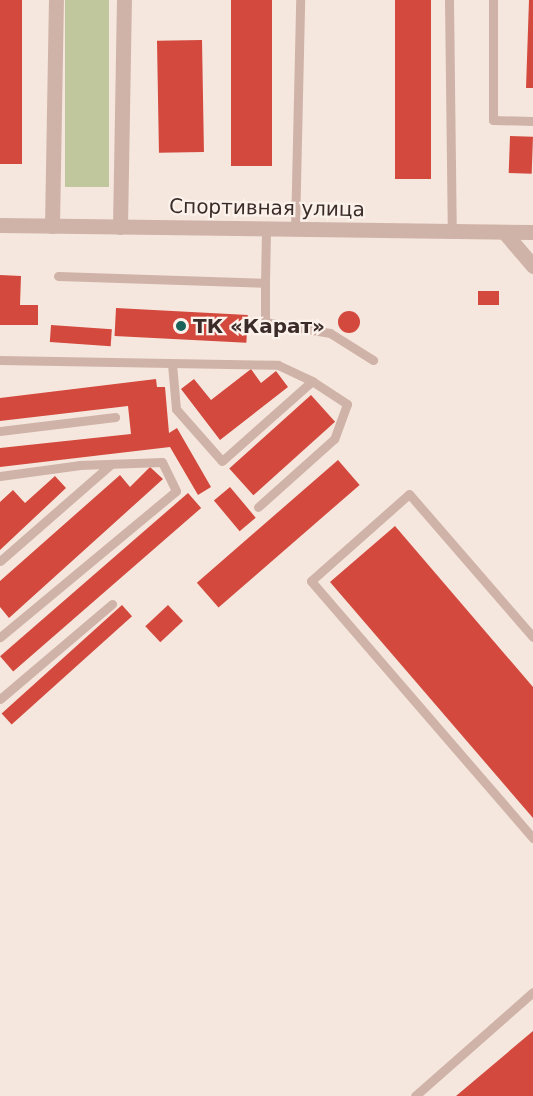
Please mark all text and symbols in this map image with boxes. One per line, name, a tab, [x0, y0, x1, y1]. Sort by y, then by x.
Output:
street label: Спортивная улица	[169, 194, 365, 222]
place label: ТК «Карат»	[193, 314, 325, 338]
marker: ТК «Карат»	[174, 319, 188, 333]

